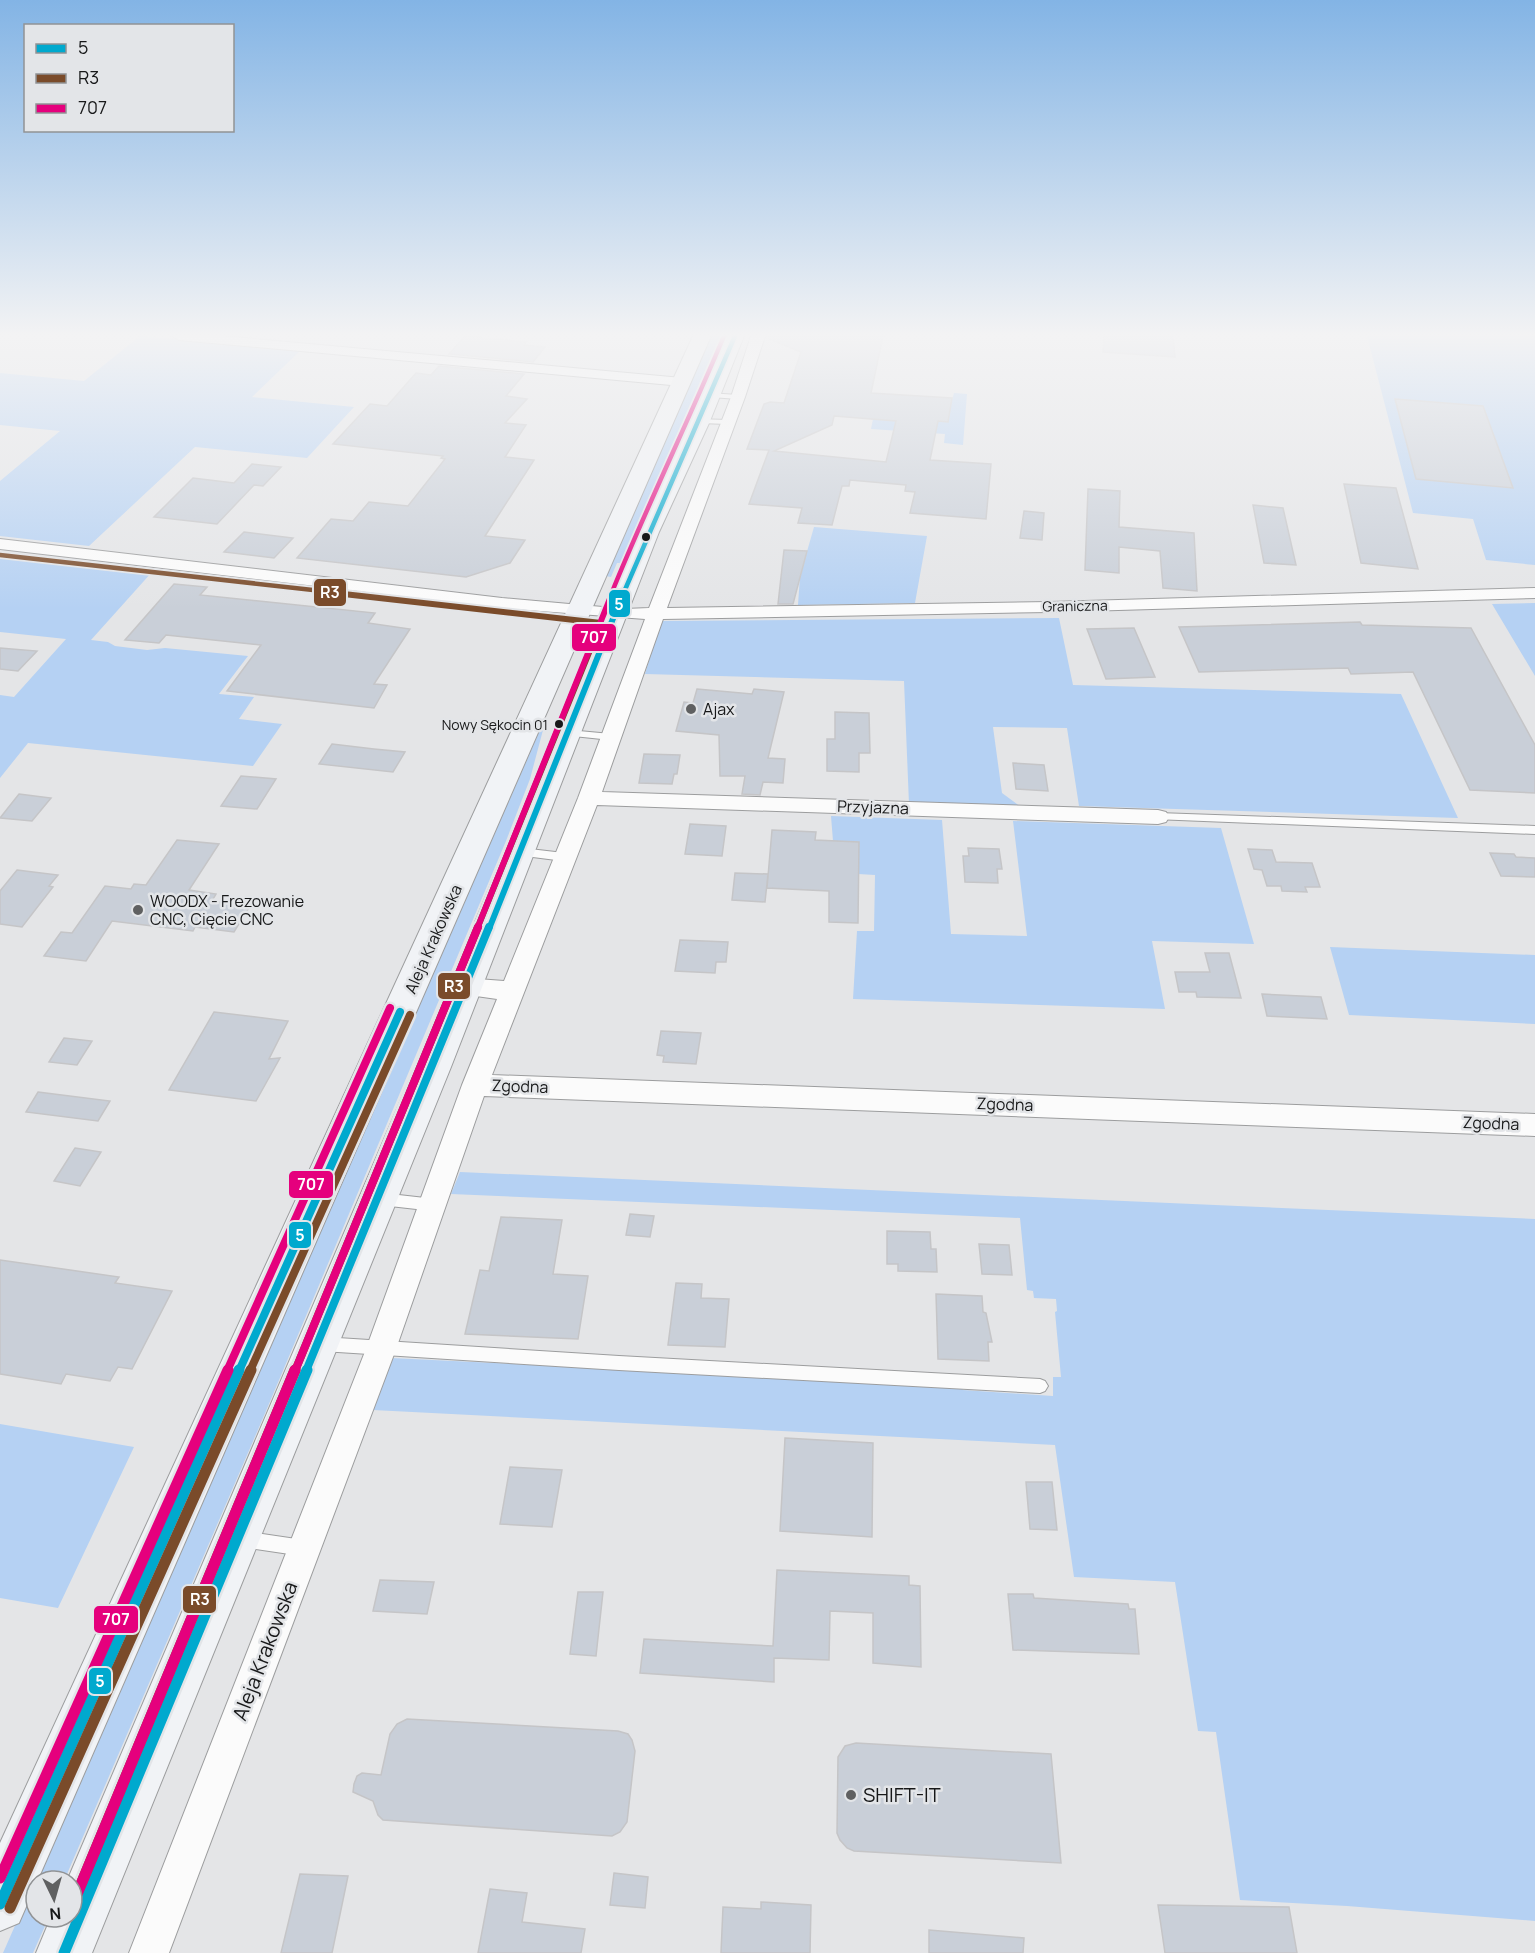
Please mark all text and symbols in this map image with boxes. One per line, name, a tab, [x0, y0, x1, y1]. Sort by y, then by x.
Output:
legend	[24, 24, 234, 132]
text: 5	[78, 35, 88, 59]
text: R3	[78, 65, 99, 89]
text: 707	[78, 95, 107, 119]
unlabelled marker	[640, 531, 652, 543]
line badge: R3	[313, 578, 347, 607]
text: R3	[320, 581, 340, 603]
line badge: 5	[608, 589, 631, 618]
text: 5	[614, 593, 624, 615]
street label: Graniczna	[1042, 595, 1108, 616]
line badge: 707	[571, 623, 617, 652]
text: 707	[580, 626, 608, 648]
place label: Ajax	[703, 698, 735, 720]
marker: Ajax	[684, 702, 698, 716]
place label: Nowy Sękocin 01	[442, 715, 548, 734]
marker: Nowy Sękocin 01	[553, 718, 565, 730]
street label: Przyjazna	[837, 795, 909, 819]
street label: Aleja Krakowska	[399, 881, 467, 997]
place label: WOODX - Frezowanie CNC, Cięcie CNC	[150, 890, 304, 930]
marker: WOODX - Frezowanie CNC, Cięcie CNC	[131, 903, 145, 917]
line badge: R3	[437, 972, 471, 1000]
text: R3	[444, 975, 464, 997]
street label: Zgodna	[491, 1074, 549, 1098]
street label: Zgodna	[976, 1092, 1034, 1116]
street label: Zgodna	[1462, 1111, 1520, 1135]
line badge: 707	[288, 1170, 334, 1199]
text: 707	[297, 1173, 325, 1195]
line badge: 5	[288, 1221, 312, 1249]
text: 5	[295, 1224, 305, 1246]
street label: Aleja Krakowska	[226, 1578, 303, 1724]
line badge: R3	[182, 1585, 217, 1614]
text: R3	[190, 1588, 210, 1610]
line badge: 707	[93, 1605, 139, 1634]
text: 707	[102, 1608, 130, 1630]
line badge: 5	[88, 1667, 112, 1695]
text: 5	[95, 1670, 105, 1692]
place label: SHIFT-IT	[863, 1781, 941, 1808]
marker: SHIFT-IT	[844, 1788, 858, 1802]
north arrow	[24, 1869, 84, 1929]
text: N	[49, 1902, 62, 1925]

